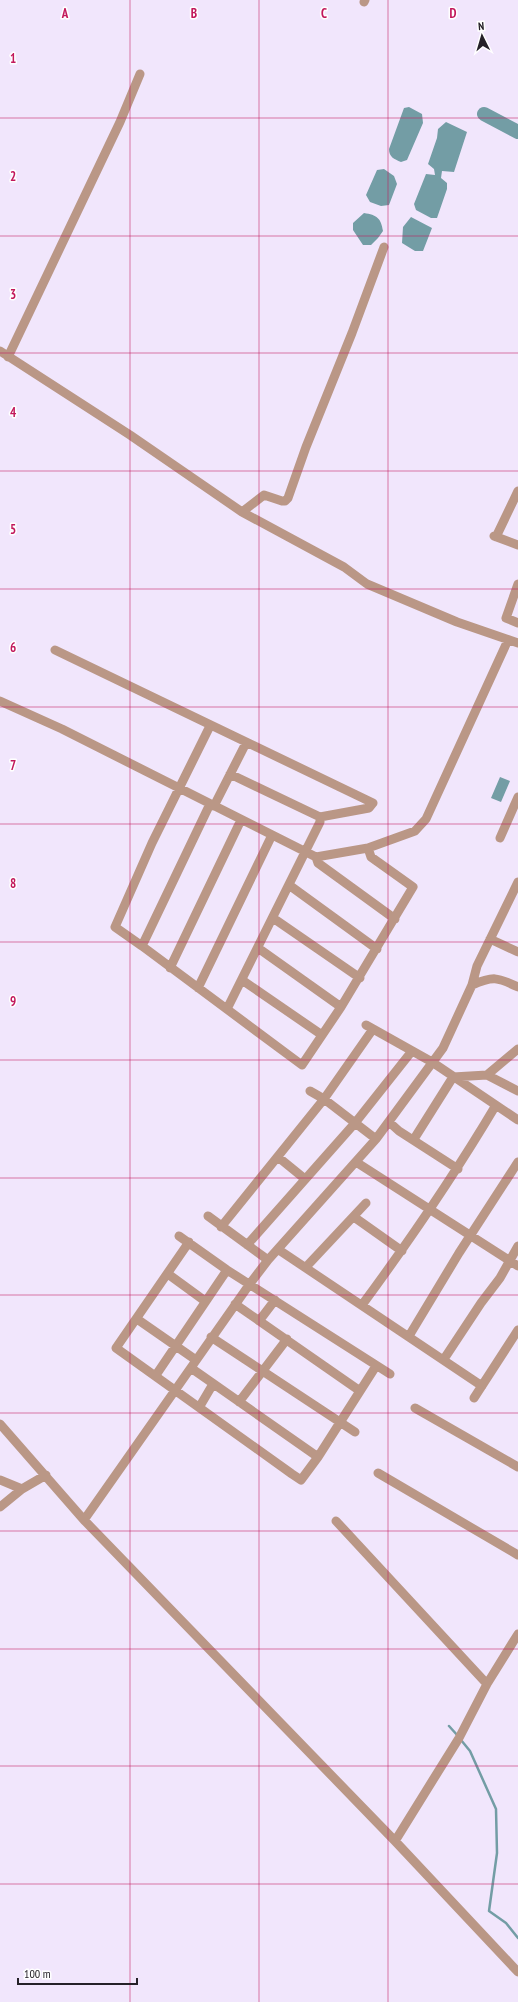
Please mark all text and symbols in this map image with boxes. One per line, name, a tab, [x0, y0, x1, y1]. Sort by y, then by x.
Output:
text: A	[61, 5, 69, 22]
text: B	[191, 5, 197, 22]
text: C	[321, 5, 327, 22]
text: D	[450, 5, 457, 22]
north arrow	[462, 16, 502, 56]
text: N	[478, 19, 485, 33]
text: 1	[10, 50, 16, 67]
text: 2	[10, 168, 16, 185]
text: 3	[10, 286, 16, 303]
text: 4	[10, 404, 17, 421]
text: 5	[10, 521, 16, 538]
text: 6	[10, 639, 16, 656]
text: 7	[10, 757, 16, 774]
text: 8	[10, 875, 16, 892]
text: 9	[10, 993, 16, 1010]
scale bar	[18, 1960, 137, 1986]
text: 100 m	[24, 1966, 51, 1981]

